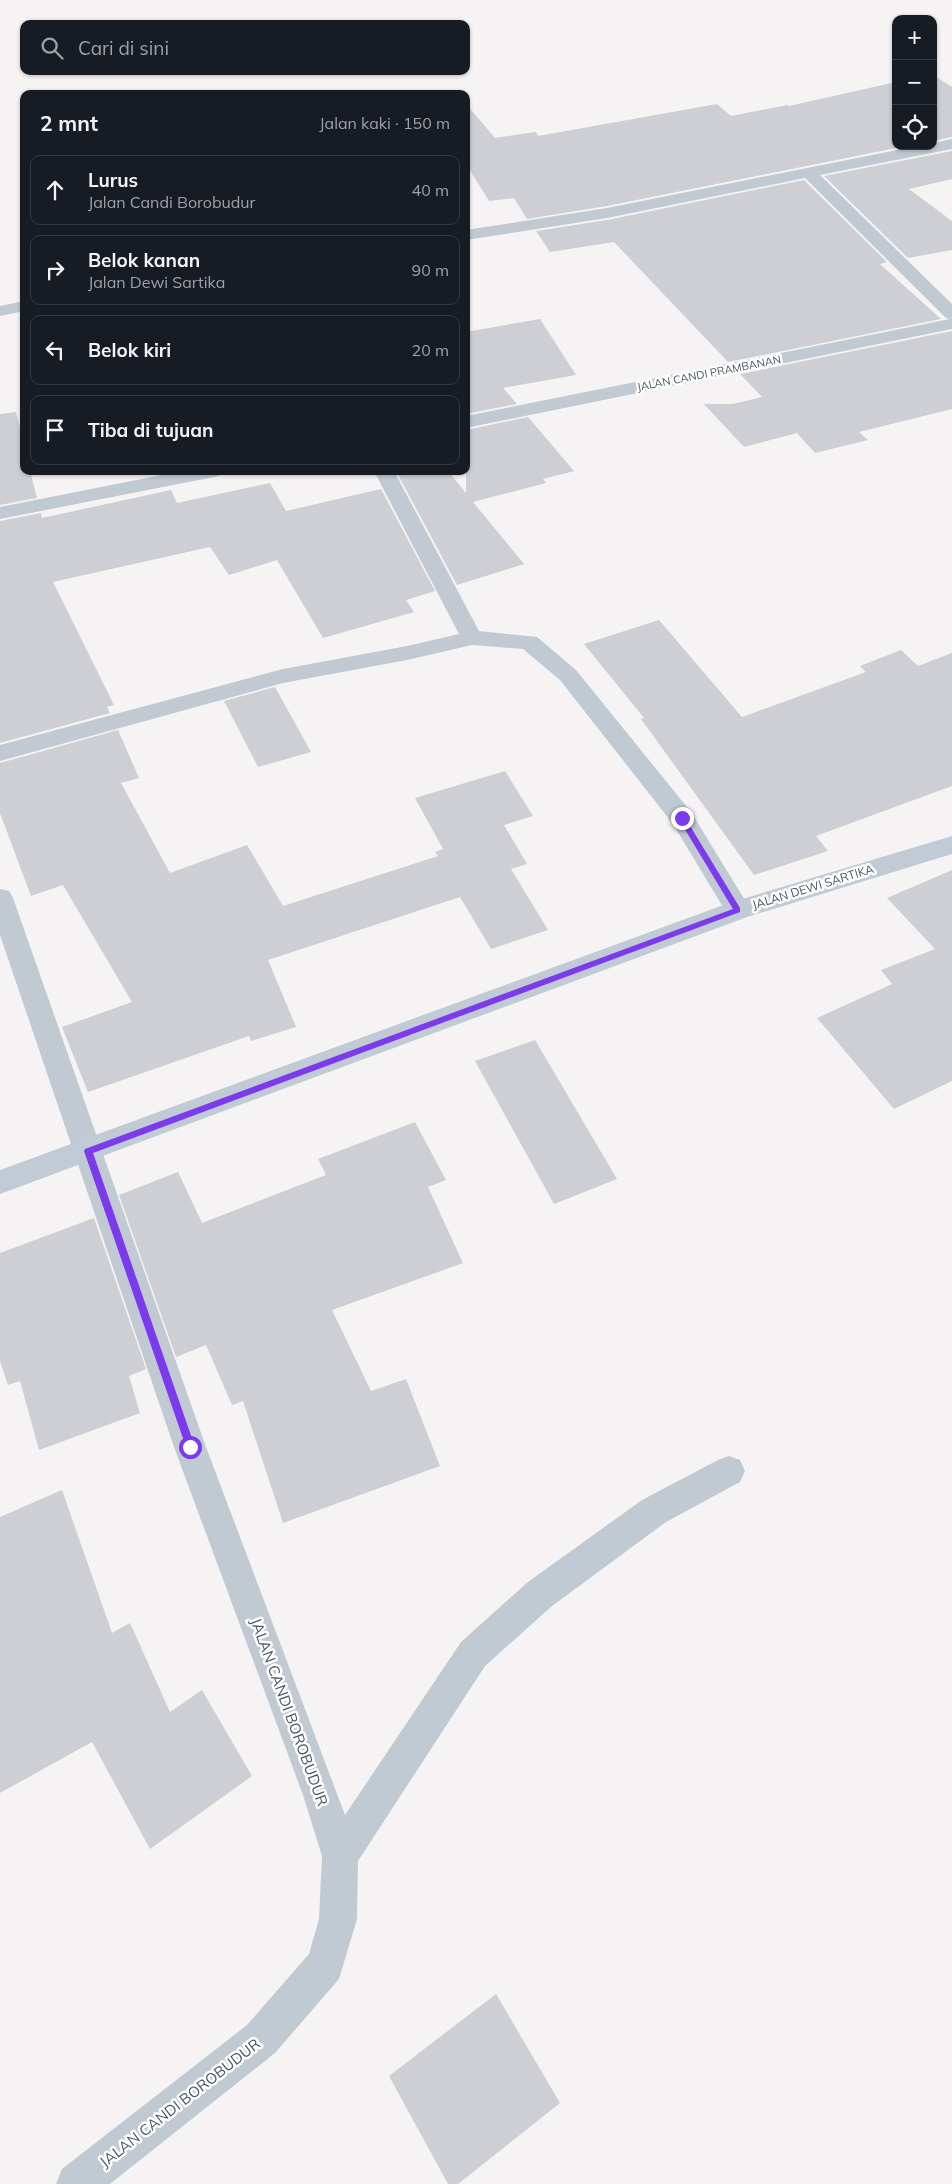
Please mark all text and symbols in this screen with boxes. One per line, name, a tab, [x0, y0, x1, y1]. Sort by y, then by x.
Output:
map controls	[892, 15, 937, 150]
button: +	[892, 15, 937, 60]
search box	[20, 20, 470, 75]
icon: search	[38, 34, 66, 62]
text: Cari di sini	[78, 36, 169, 60]
button: −	[892, 60, 937, 105]
button: locate	[892, 105, 937, 150]
text: 2 mnt	[40, 110, 98, 136]
text: Jalan kaki · 150 m	[319, 113, 450, 133]
text: Lurus	[88, 168, 138, 192]
icon: ahead	[41, 176, 69, 204]
text: 40 m	[412, 180, 449, 200]
text: Jalan Candi Borobudur	[88, 192, 255, 212]
text: Belok kanan	[88, 248, 200, 272]
icon: right	[41, 256, 69, 284]
text: 90 m	[412, 260, 449, 280]
text: Jalan Dewi Sartika	[88, 272, 225, 292]
icon: left	[41, 336, 69, 364]
text: Belok kiri	[88, 338, 171, 362]
text: 20 m	[412, 340, 449, 360]
street label: JALAN CANDI PRAMBANAN	[636, 352, 782, 394]
icon: arrive	[41, 416, 69, 444]
text: Tiba di tujuan	[88, 418, 213, 442]
route end	[671, 807, 694, 830]
street label: JALAN DEWI SARTIKA	[750, 861, 876, 912]
route start	[179, 1436, 202, 1459]
street label: JALAN CANDI BOROBUDUR	[247, 1615, 332, 1808]
street label: JALAN CANDI BOROBUDUR	[96, 2034, 264, 2171]

